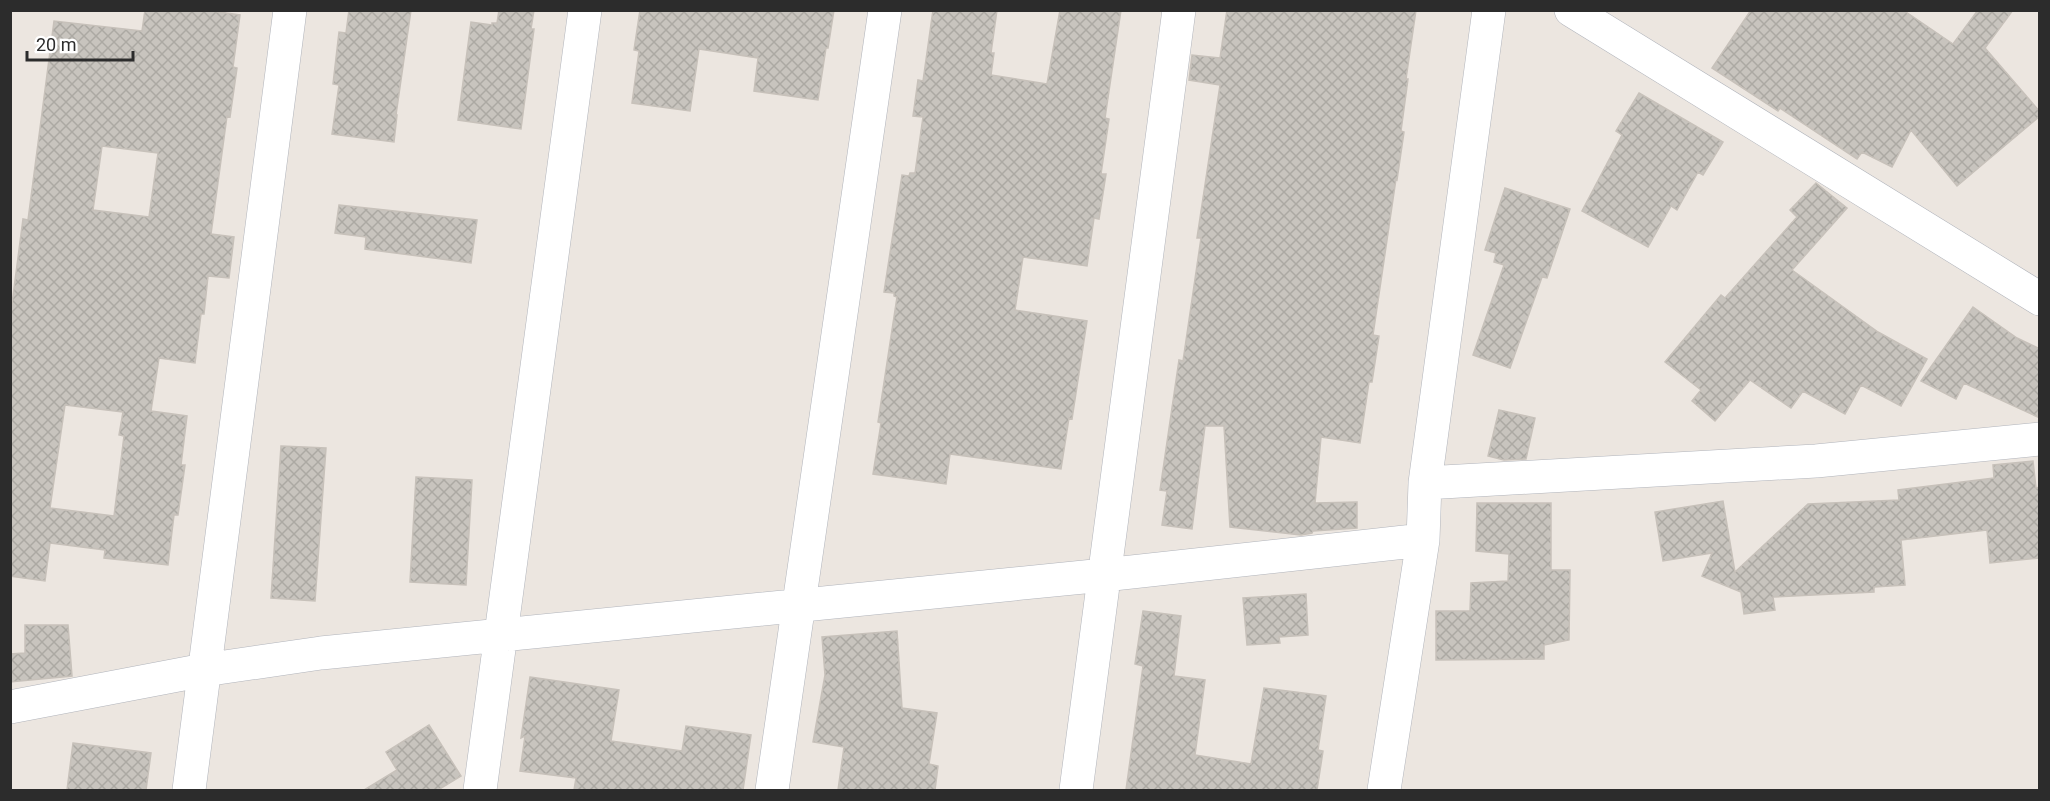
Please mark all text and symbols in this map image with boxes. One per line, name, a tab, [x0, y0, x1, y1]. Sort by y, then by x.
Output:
scale bar	[27, 24, 134, 62]
text: 20 m	[36, 34, 76, 55]

